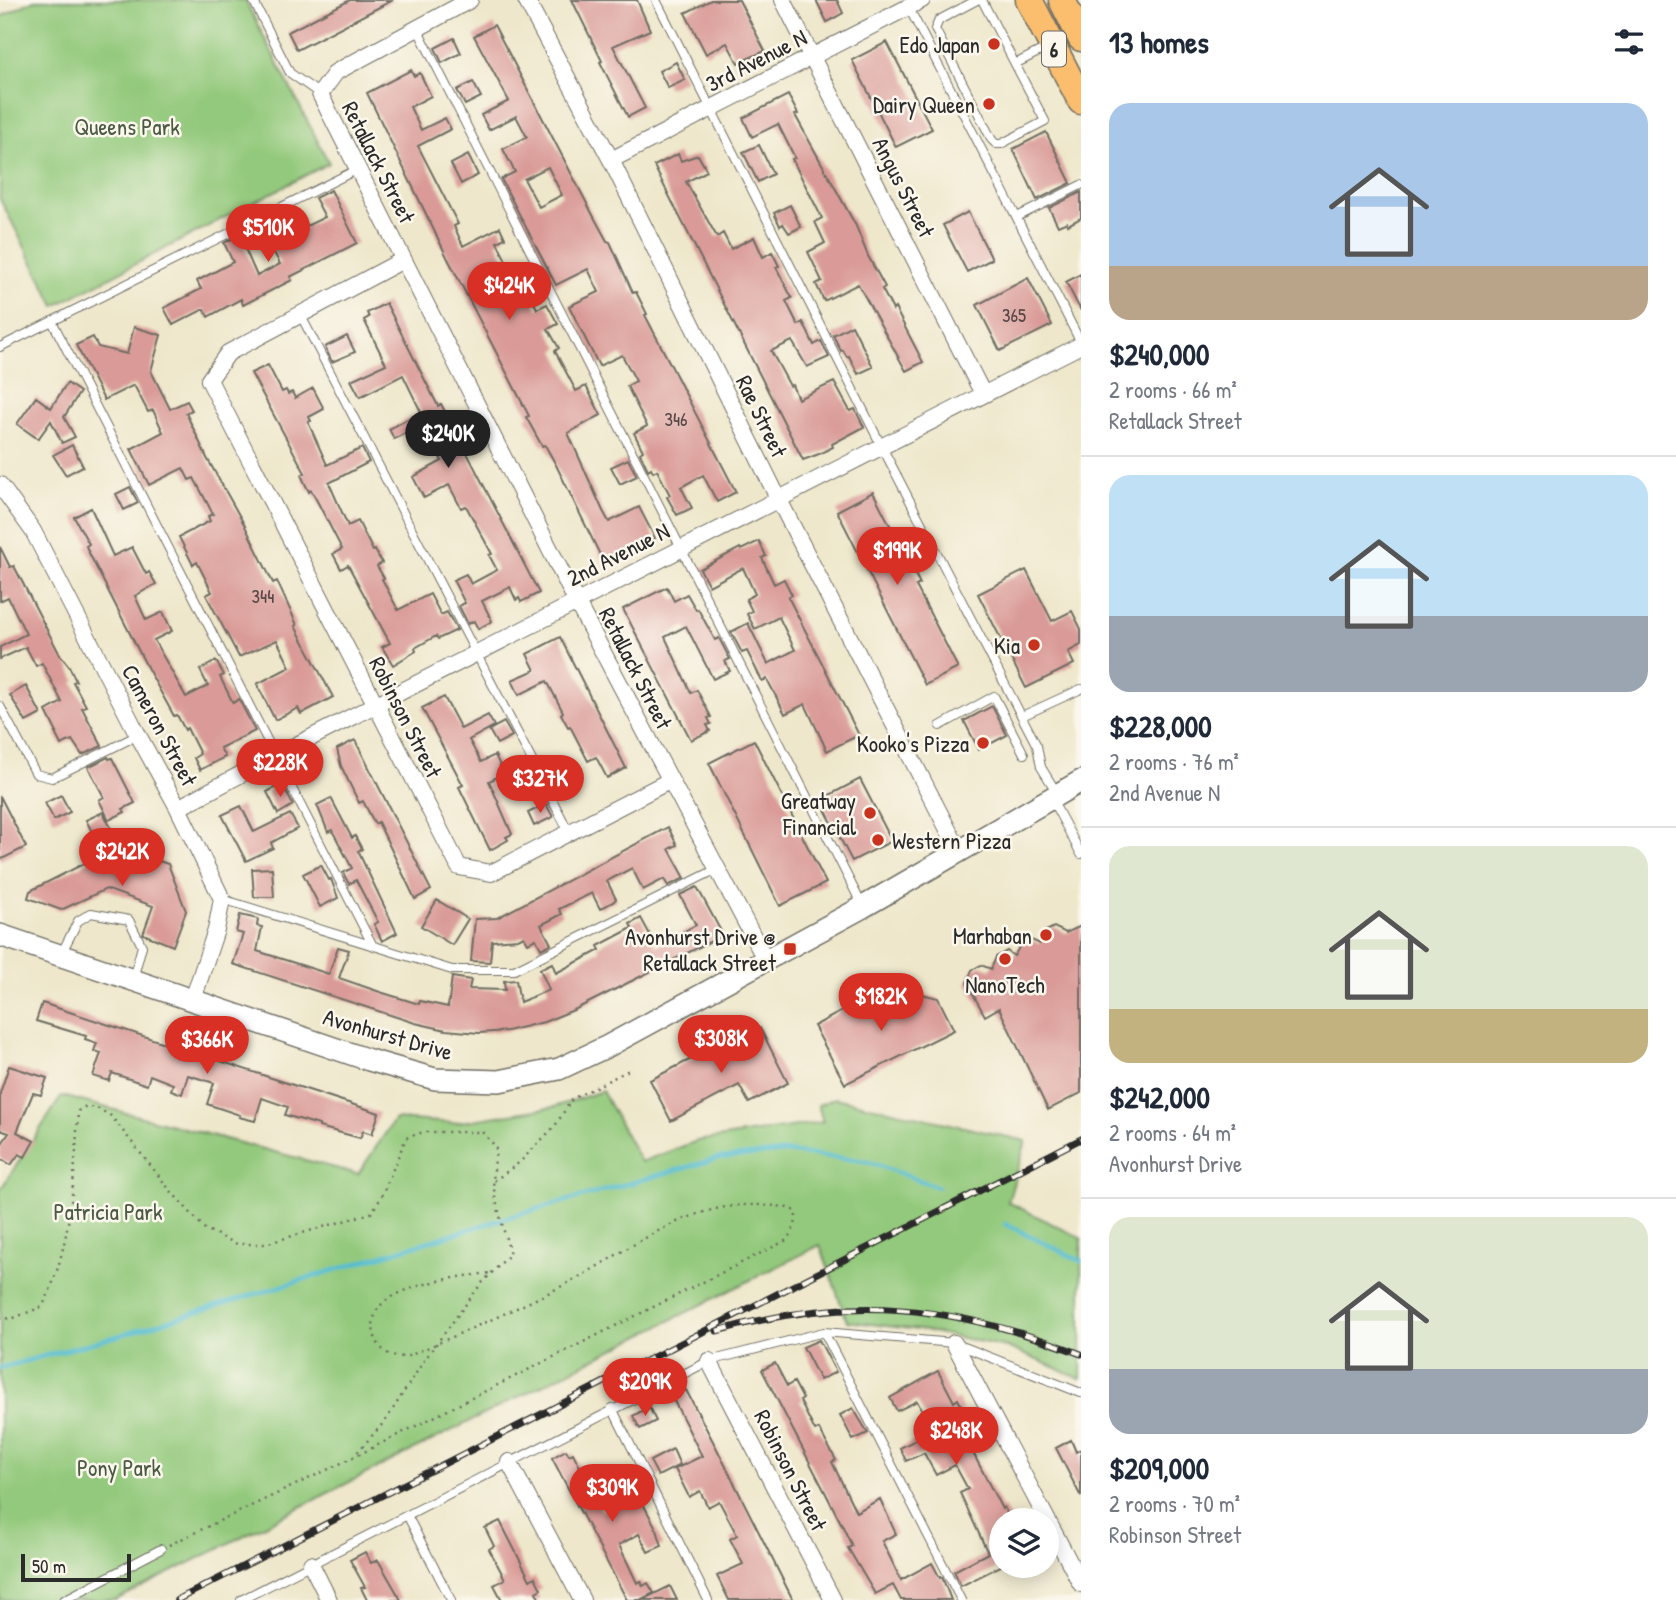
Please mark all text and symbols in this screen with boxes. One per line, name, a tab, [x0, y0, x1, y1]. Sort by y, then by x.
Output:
street label: 3rd Avenue N	[700, 21, 812, 99]
text: 13 homes	[1109, 22, 1209, 62]
icon: filters	[1610, 23, 1648, 61]
place label: Edo Japan	[900, 29, 980, 60]
road number: 6	[1042, 32, 1066, 66]
marker: Edo Japan	[986, 36, 1002, 52]
place label: Dairy Queen	[873, 89, 975, 120]
street label: Retallack Street	[335, 96, 423, 229]
marker: Dairy Queen	[981, 96, 997, 112]
park label: Queens Park	[74, 111, 180, 142]
street label: Angus Street	[866, 132, 943, 243]
icon: home	[1316, 149, 1442, 275]
pin: $510K	[219, 204, 317, 264]
text: $510K	[242, 211, 294, 242]
pin: $424K	[460, 262, 558, 322]
text: $424K	[483, 269, 535, 300]
house number: 365	[1002, 302, 1026, 328]
text: $240,000	[1109, 334, 1209, 374]
street label: Rae Street	[729, 370, 796, 463]
text: 2 rooms · 66 m²	[1109, 374, 1237, 405]
text: Retallack Street	[1109, 405, 1242, 436]
house number: 346	[664, 406, 688, 432]
pin: $240K	[399, 410, 497, 470]
text: $240K	[421, 417, 475, 448]
street label: 2nd Avenue N	[561, 515, 675, 593]
icon: home	[1316, 521, 1442, 647]
pin: $199K	[848, 528, 946, 587]
text: $199K	[873, 534, 921, 565]
house number: 344	[252, 583, 274, 609]
street label: Retallack Street	[592, 602, 680, 735]
place label: Kia	[994, 630, 1020, 661]
marker: Kia	[1026, 637, 1042, 653]
street label: Robinson Street	[362, 651, 450, 784]
street label: Cameron Street	[115, 659, 206, 792]
text: $228,000	[1109, 706, 1212, 746]
place label: Kooko's Pizza	[857, 728, 969, 759]
marker: Kooko's Pizza	[975, 735, 991, 751]
pin: $228K	[231, 740, 329, 799]
text: $228K	[252, 746, 308, 777]
text: 2 rooms · 76 m²	[1109, 746, 1239, 777]
pin: $327K	[491, 756, 589, 815]
text: $327K	[512, 762, 568, 793]
text: 2nd Avenue N	[1109, 777, 1220, 808]
place label: Greatway Financial	[781, 785, 857, 842]
marker: Greatway Financial	[862, 805, 878, 821]
place label: Western Pizza	[892, 825, 1011, 856]
pin: $242K	[73, 828, 171, 888]
marker: Western Pizza	[870, 832, 886, 848]
text: $242K	[95, 835, 149, 866]
icon: home	[1316, 892, 1442, 1018]
place label: Marhaban	[953, 920, 1032, 951]
place label: Avonhurst Drive @ Retallack Street	[625, 921, 777, 978]
marker: Marhaban	[1038, 927, 1054, 943]
marker: Avonhurst Drive @ Retallack Street	[782, 941, 798, 957]
marker: NanoTech	[997, 951, 1013, 967]
place label: NanoTech	[965, 969, 1045, 1000]
pin: $182K	[832, 974, 930, 1033]
text: $182K	[855, 980, 907, 1011]
street label: Avonhurst Drive	[320, 1001, 456, 1067]
pin: $366K	[158, 1016, 256, 1076]
pin: $308K	[672, 1016, 770, 1075]
text: $308K	[694, 1022, 748, 1053]
text: $366K	[181, 1023, 233, 1054]
text: $242,000	[1109, 1077, 1210, 1117]
text: 2 rooms · 64 m²	[1109, 1117, 1236, 1148]
text: Avonhurst Drive	[1109, 1148, 1242, 1179]
park label: Patricia Park	[54, 1196, 163, 1227]
icon: home	[1316, 1263, 1442, 1389]
pin: $209K	[596, 1358, 694, 1418]
text: $209K	[618, 1365, 672, 1396]
street label: Robinson Street	[747, 1404, 835, 1537]
pin: $248K	[907, 1408, 1005, 1467]
text: $248K	[929, 1414, 983, 1445]
text: $209,000	[1109, 1448, 1209, 1488]
park label: Pony Park	[77, 1452, 162, 1483]
pin: $309K	[563, 1464, 661, 1524]
text: $309K	[586, 1471, 638, 1502]
text: 2 rooms · 70 m²	[1109, 1488, 1240, 1519]
map controls	[989, 1508, 1059, 1578]
button: layers	[989, 1508, 1059, 1578]
text: Robinson Street	[1109, 1519, 1241, 1550]
scale bar	[21, 1551, 131, 1583]
text: 50 m	[32, 1553, 66, 1579]

